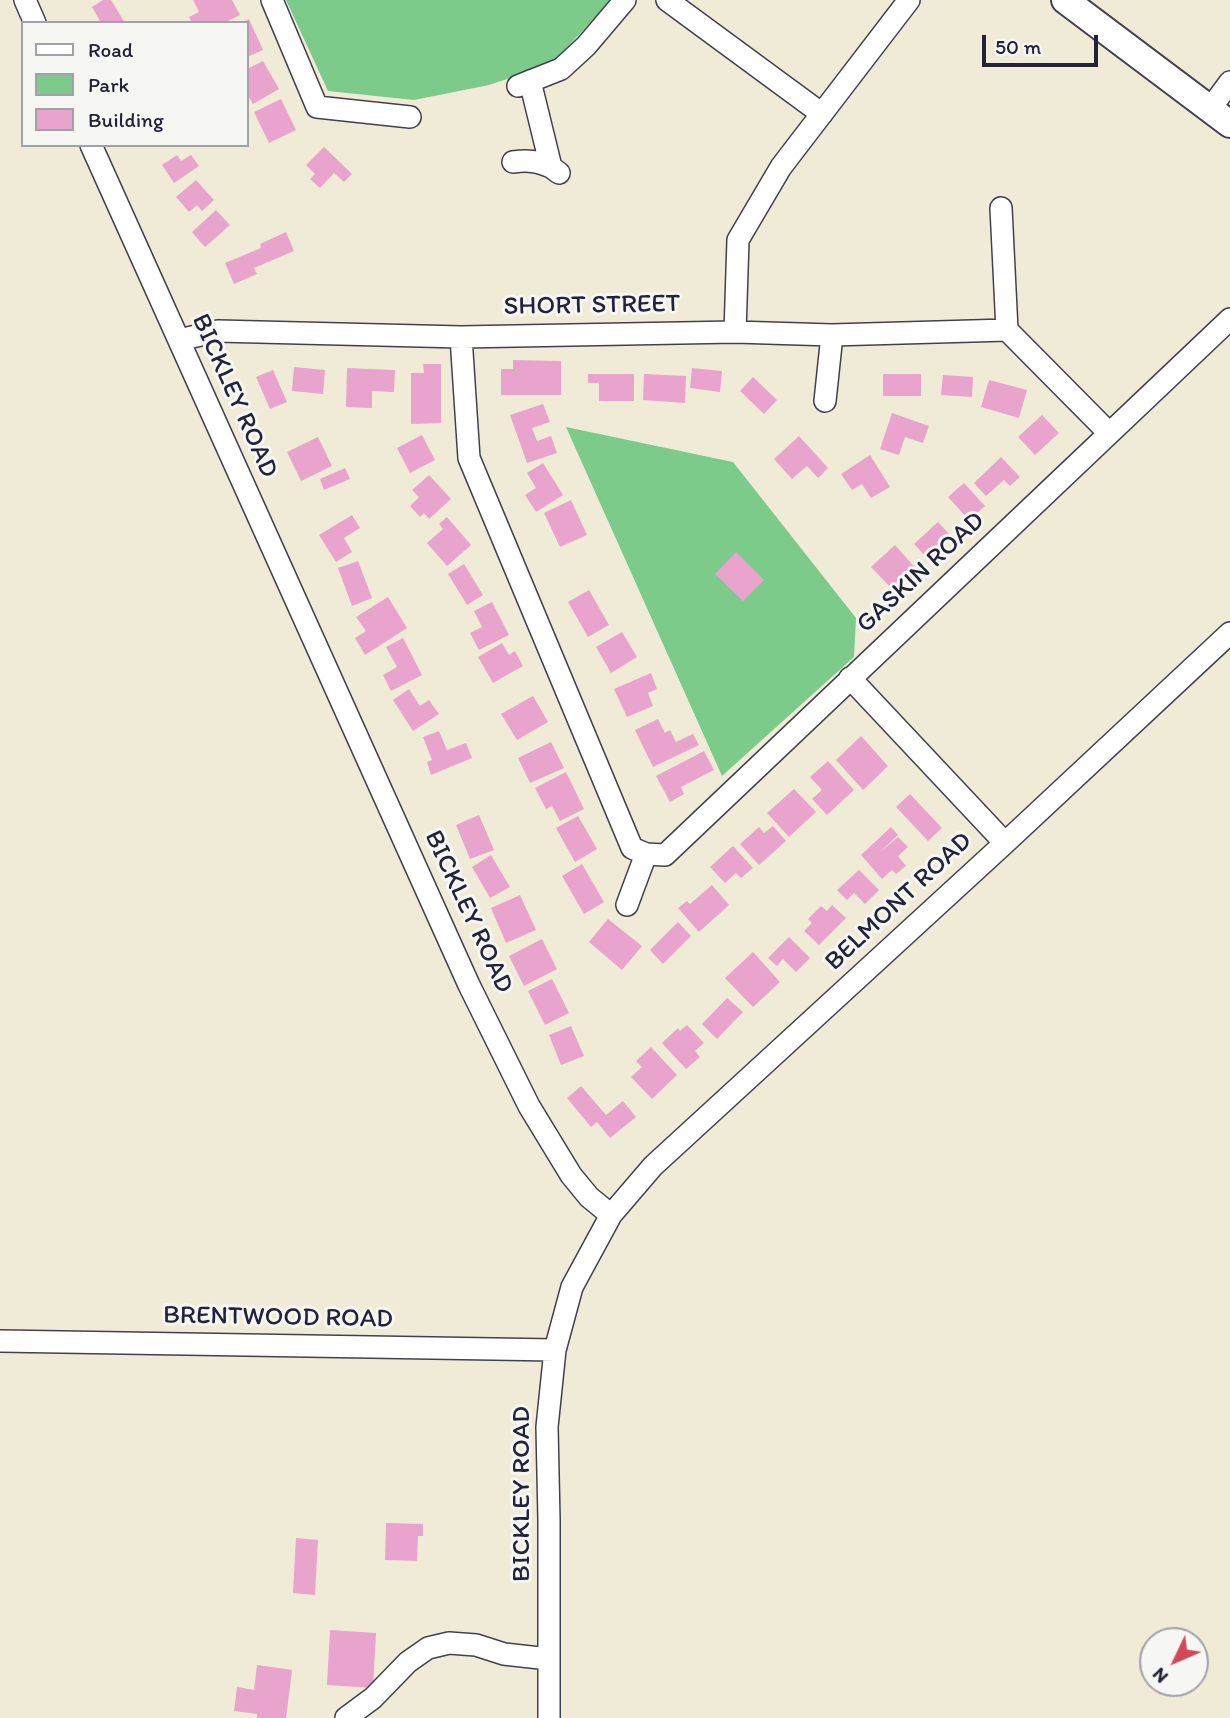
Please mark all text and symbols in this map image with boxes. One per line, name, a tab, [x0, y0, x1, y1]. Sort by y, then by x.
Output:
legend	[21, 21, 248, 147]
scale bar	[985, 21, 1100, 65]
text: 50 m	[995, 34, 1041, 59]
text: Road	[88, 37, 133, 62]
text: Park	[88, 72, 129, 97]
text: Building	[88, 107, 164, 132]
street label: SHORT STREET	[503, 289, 681, 323]
street label: BICKLEY ROAD	[184, 309, 284, 483]
street label: GASKIN ROAD	[851, 506, 991, 640]
street label: BICKLEY ROAD	[417, 826, 519, 998]
street label: BELMONT ROAD	[819, 826, 979, 978]
street label: BRENTWOOD ROAD	[163, 1300, 393, 1336]
street label: BICKLEY ROAD	[506, 1406, 538, 1582]
north arrow	[1139, 1627, 1209, 1697]
text: N	[1147, 1663, 1173, 1688]

